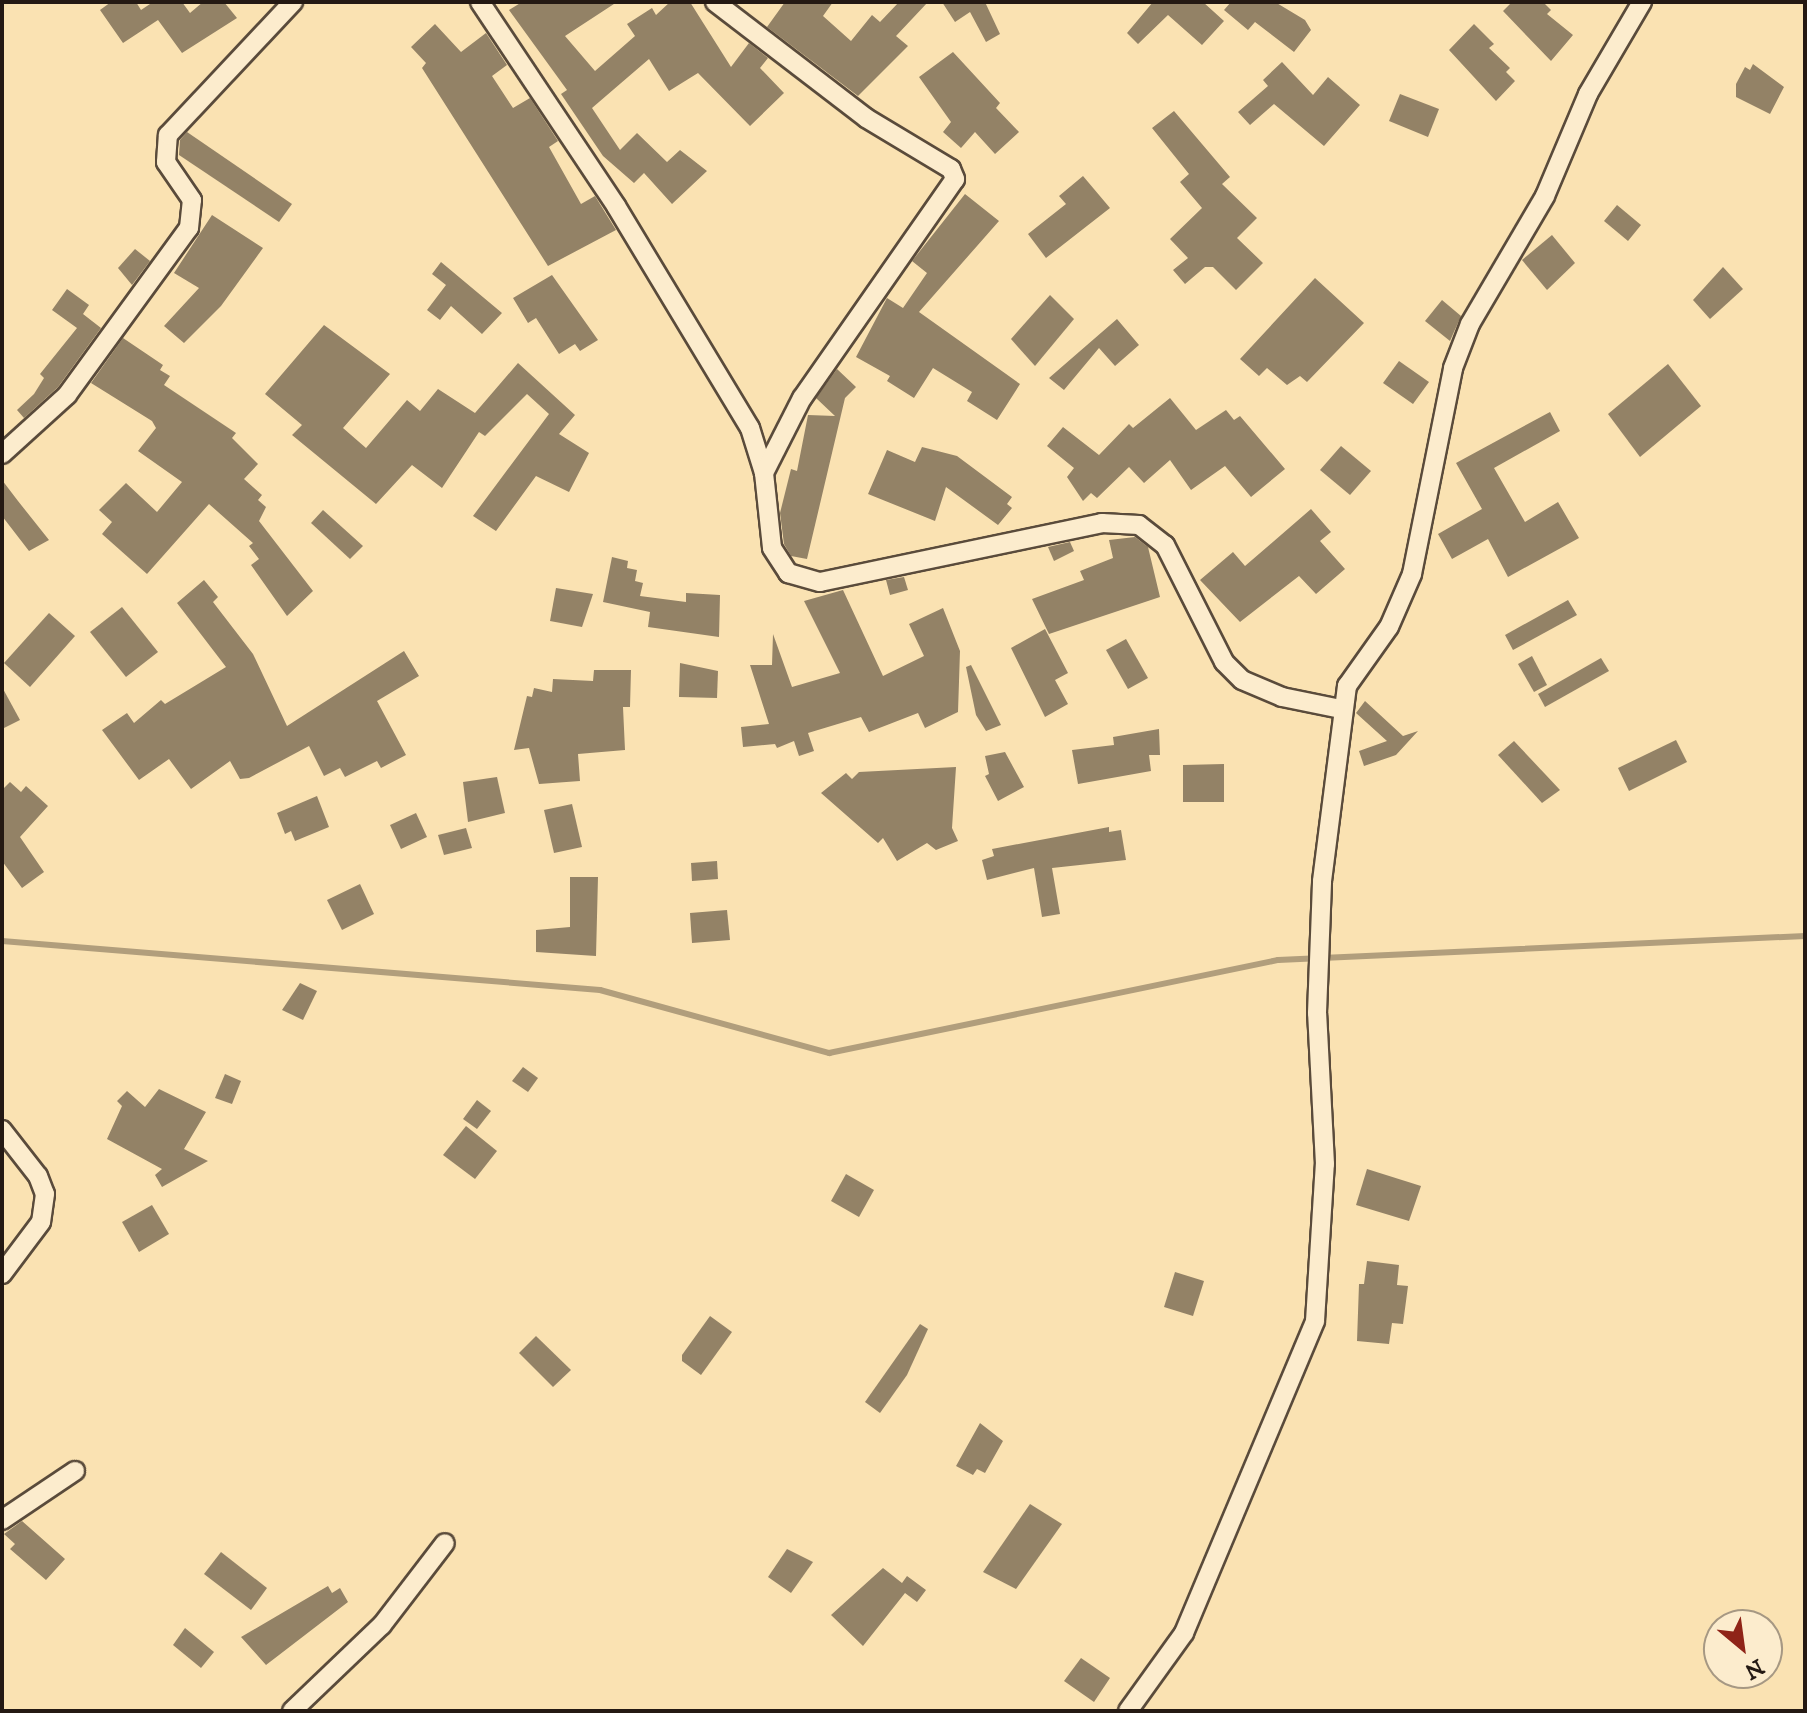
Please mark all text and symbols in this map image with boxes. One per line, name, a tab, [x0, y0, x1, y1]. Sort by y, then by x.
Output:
north arrow	[1703, 1609, 1783, 1689]
text: N	[1739, 1652, 1768, 1685]

